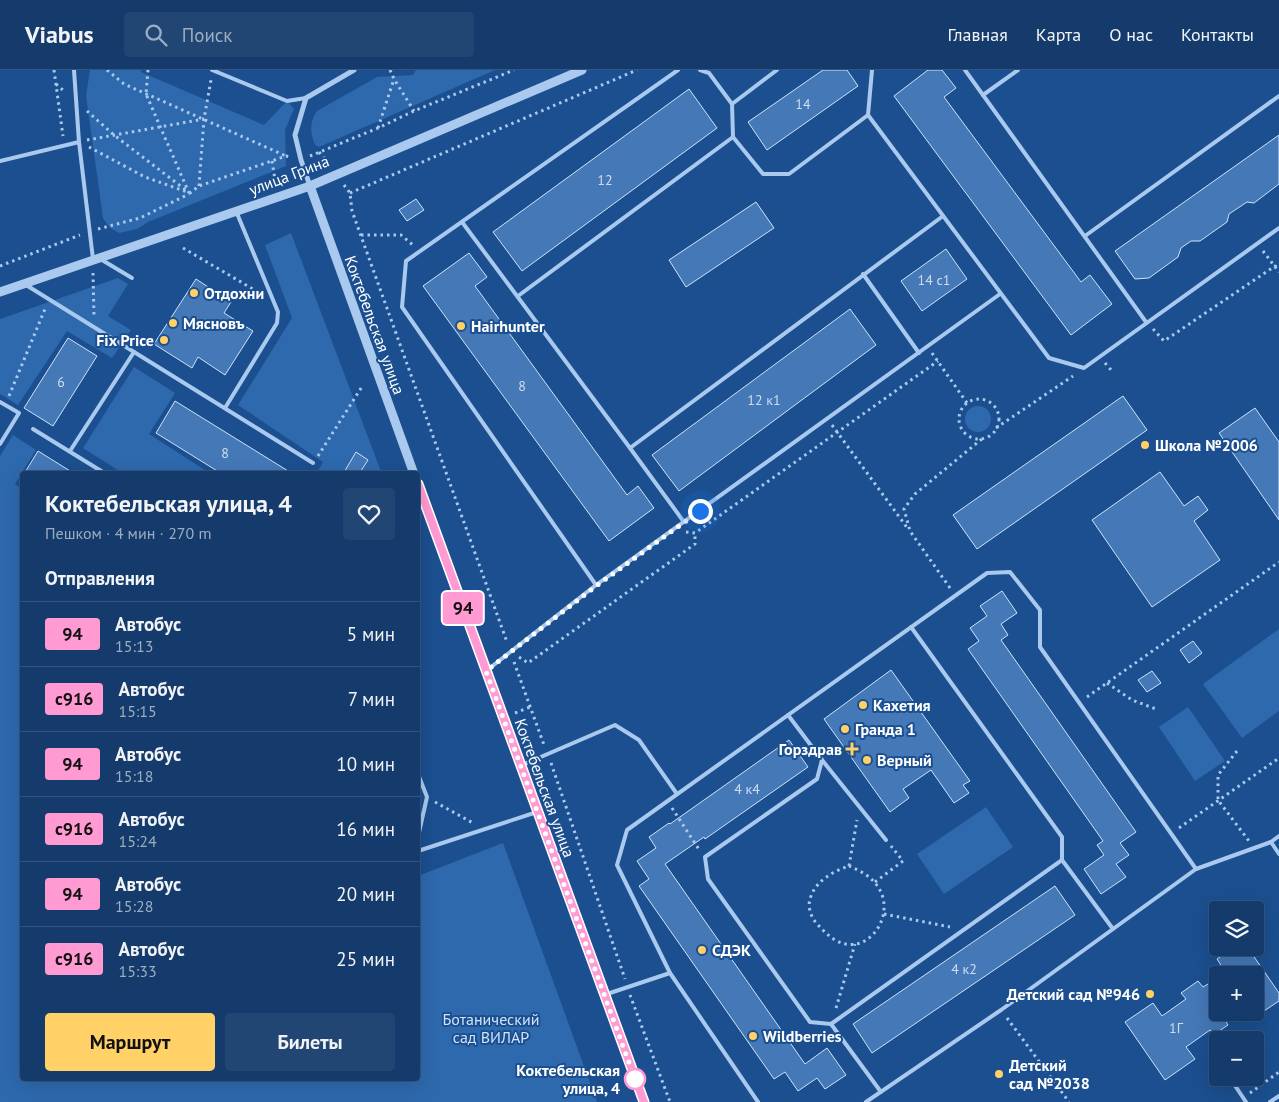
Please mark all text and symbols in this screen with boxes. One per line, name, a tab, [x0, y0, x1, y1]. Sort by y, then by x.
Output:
search box	[124, 12, 474, 57]
text: Viabus	[25, 19, 94, 50]
icon: search	[142, 21, 170, 49]
text: Поиск	[182, 23, 232, 47]
text: Главная	[947, 23, 1008, 46]
text: Карта	[1036, 23, 1081, 46]
text: О нас	[1109, 23, 1153, 46]
text: Контакты	[1181, 23, 1254, 46]
house number: 14	[795, 95, 811, 113]
street label: улица Грина	[246, 151, 332, 199]
house number: 12	[597, 171, 613, 189]
street label: Коктебельская улица	[341, 253, 409, 397]
house number: 14 с1	[918, 271, 950, 289]
place label: Отдохни	[204, 283, 264, 303]
marker: Отдохни	[188, 287, 200, 299]
place label: Мясновъ	[183, 313, 245, 333]
place label: Hairhunter	[471, 316, 545, 336]
marker: Мясновъ	[167, 317, 179, 329]
marker: Hairhunter	[455, 320, 467, 332]
place label: Fix Price	[96, 330, 154, 350]
marker: Fix Price	[158, 334, 170, 346]
house number: 6	[57, 373, 65, 391]
house number: 8	[518, 377, 526, 395]
house number: 12 к1	[747, 391, 781, 409]
place label: Школа №2006	[1155, 435, 1258, 455]
marker: Школа №2006	[1139, 439, 1151, 451]
house number: 8	[221, 444, 229, 462]
text: Коктебельская улица, 4	[45, 488, 292, 519]
button: heart	[343, 488, 395, 540]
your location	[688, 499, 713, 524]
text: Пешком · 4 мин · 270 m	[45, 523, 212, 543]
text: Отправления	[45, 566, 155, 590]
line badge: 94	[440, 592, 486, 624]
text: 94	[453, 596, 473, 619]
text: Автобус	[115, 612, 181, 636]
text: 94	[62, 622, 83, 645]
text: 5 мин	[347, 622, 395, 646]
text: 15:13	[115, 636, 153, 656]
text: Автобус	[118, 677, 185, 701]
text: с916	[55, 687, 93, 710]
text: 7 мин	[348, 687, 395, 711]
place label: Кахетия	[873, 695, 931, 715]
marker: Кахетия	[857, 699, 869, 711]
text: 15:15	[118, 701, 157, 721]
street label: Коктебельская улица	[511, 716, 579, 860]
place label: Гранда 1	[855, 719, 916, 739]
marker: Гранда 1	[839, 723, 851, 735]
place label: Горздрав	[779, 739, 842, 759]
text: Автобус	[115, 742, 181, 766]
marker: Горздрав	[846, 743, 858, 755]
place label: Верный	[877, 750, 932, 770]
text: 94	[62, 752, 83, 775]
text: 10 мин	[336, 752, 395, 776]
marker: Верный	[861, 754, 873, 766]
text: 15:18	[115, 766, 153, 786]
house number: 4 к4	[734, 780, 760, 798]
text: Автобус	[118, 807, 185, 831]
text: с916	[55, 817, 93, 840]
text: 16 мин	[336, 817, 395, 841]
text: 15:24	[118, 831, 157, 851]
text: Автобус	[115, 872, 181, 896]
text: 94	[62, 882, 83, 905]
text: 20 мин	[336, 882, 395, 906]
text: 15:28	[115, 896, 153, 916]
map controls	[1209, 901, 1264, 1086]
button: layers	[1209, 901, 1264, 956]
text: Автобус	[118, 937, 185, 961]
place label: СДЭК	[712, 940, 751, 960]
marker: СДЭК	[696, 944, 708, 956]
text: с916	[55, 947, 93, 970]
text: 25 мин	[336, 947, 395, 971]
house number: 4 к2	[951, 960, 977, 978]
text: 15:33	[118, 961, 157, 981]
button: +	[1209, 966, 1264, 1021]
place label: Детский сад №946	[1007, 984, 1140, 1004]
marker: Детский сад №946	[1144, 988, 1156, 1000]
park label: Ботанический сад ВИЛАР	[443, 1009, 539, 1047]
button: Маршрут	[45, 1013, 215, 1071]
button: Билеты	[225, 1013, 395, 1071]
house number: 1Г	[1169, 1019, 1184, 1037]
place label: Wildberries	[763, 1026, 842, 1046]
marker: Wildberries	[747, 1030, 759, 1042]
button: −	[1209, 1031, 1264, 1086]
place label: Детский сад №2038	[1009, 1055, 1090, 1093]
place label: Коктебельская улица, 4	[516, 1060, 620, 1098]
marker: Коктебельская улица, 4	[624, 1068, 646, 1090]
marker: Детский сад №2038	[993, 1068, 1005, 1080]

